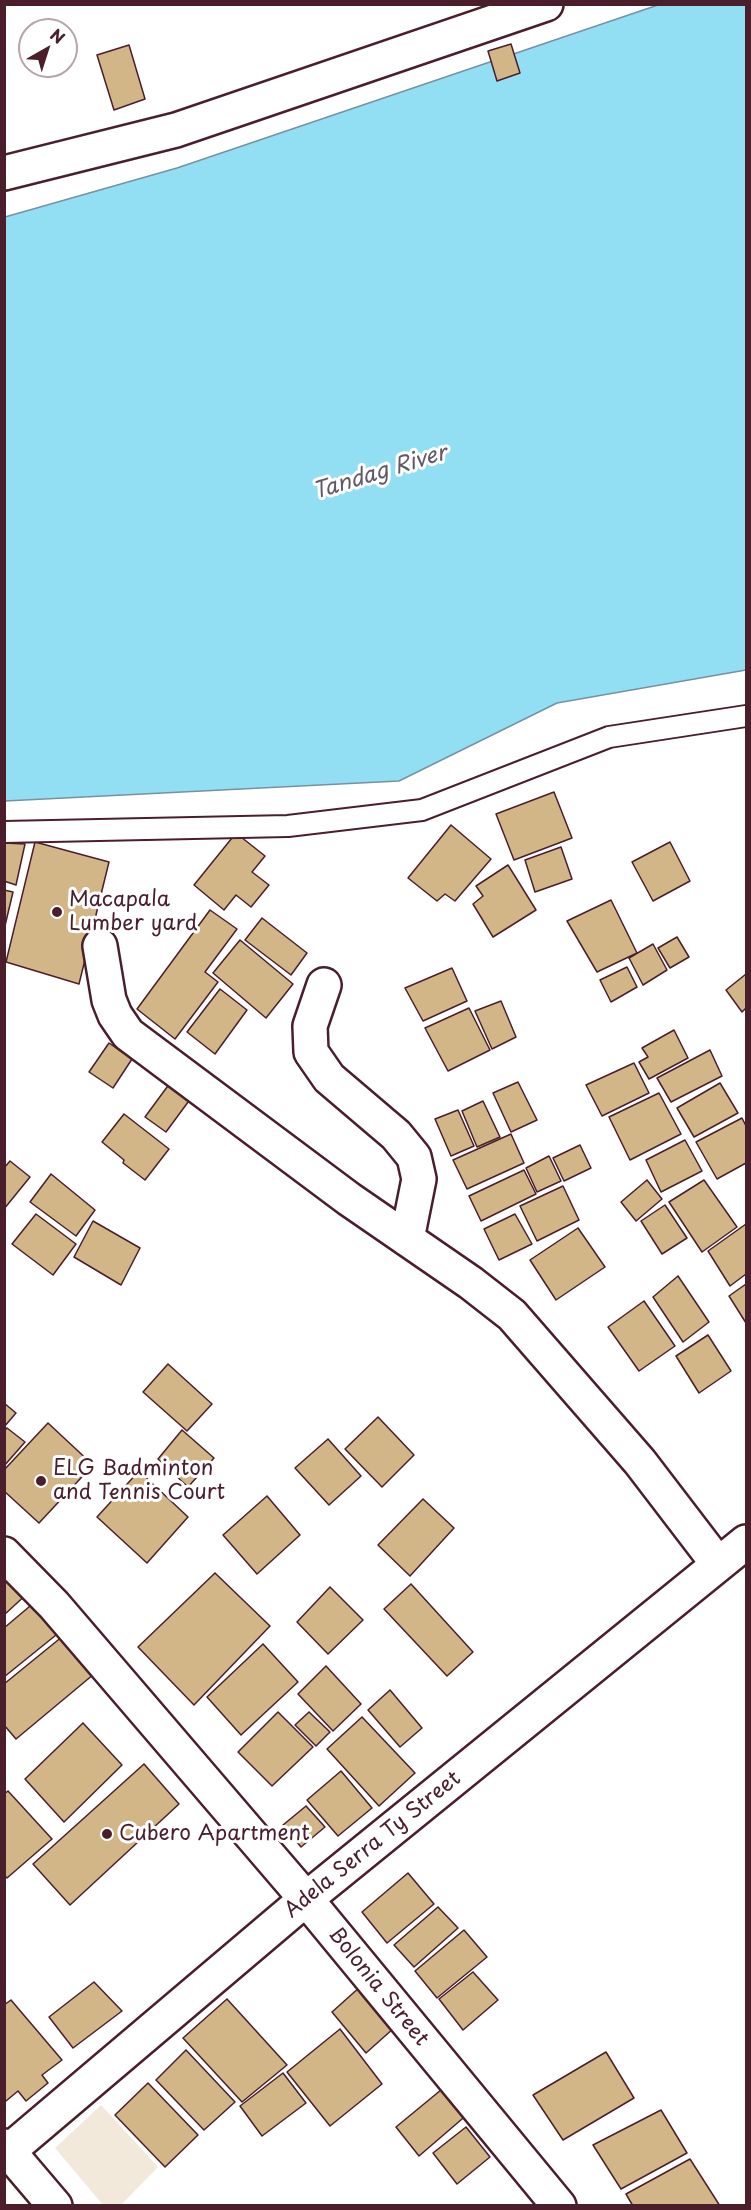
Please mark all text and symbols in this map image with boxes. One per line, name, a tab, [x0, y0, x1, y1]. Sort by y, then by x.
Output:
north arrow	[18, 18, 78, 78]
text: N	[46, 22, 71, 49]
water label: Tandag River	[310, 440, 450, 506]
place label: Macapala Lumber yard	[69, 887, 198, 937]
marker: Macapala Lumber yard	[50, 905, 64, 919]
place label: ELG Badminton and Tennis Court	[53, 1456, 225, 1506]
marker: ELG Badminton and Tennis Court	[34, 1474, 48, 1488]
street label: Adela Serra Ty Street	[280, 1766, 466, 1924]
place label: Cubero Apartment	[119, 1821, 310, 1847]
marker: Cubero Apartment	[100, 1827, 114, 1841]
street label: Bolonia Street	[322, 1922, 434, 2052]

